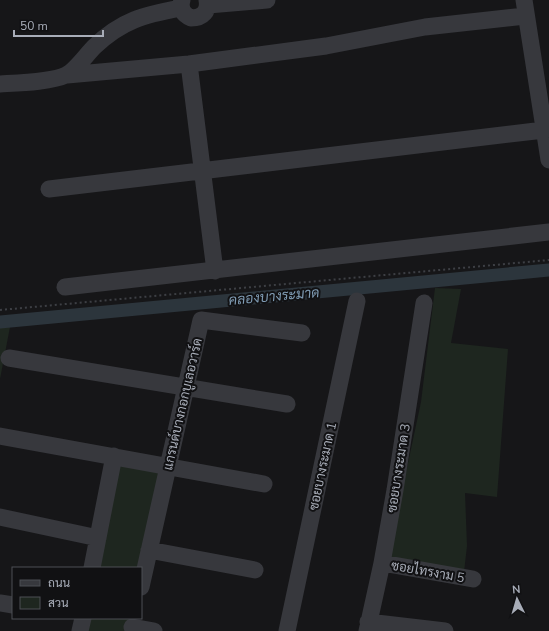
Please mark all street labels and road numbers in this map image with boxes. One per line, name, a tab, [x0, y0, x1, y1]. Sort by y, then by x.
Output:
street label: แกรนด์บางกอกบูเลอวาร์ด	[158, 336, 207, 472]
street label: ซอยบางระมาด 1	[305, 420, 341, 512]
street label: ซอยบางระมาด 3	[383, 422, 415, 514]
street label: ซอยไทรงาม 5	[390, 557, 466, 587]

